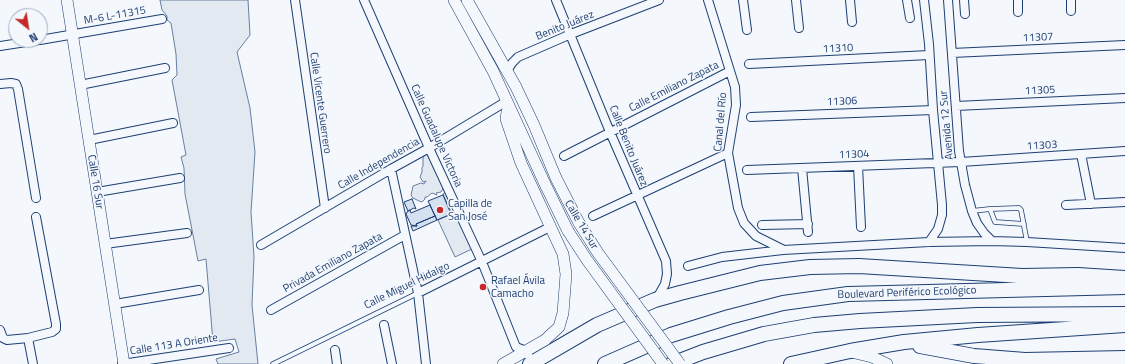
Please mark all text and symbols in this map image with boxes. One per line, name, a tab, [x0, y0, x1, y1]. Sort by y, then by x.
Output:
street label: M-6 L-11315	[83, 4, 147, 28]
north arrow	[8, 8, 48, 48]
street label: Benito Juárez	[534, 8, 596, 44]
text: N	[26, 29, 41, 46]
street label: 11307	[1022, 31, 1054, 45]
street label: 11310	[822, 42, 854, 56]
street label: Calle Vicente Guerrero	[306, 52, 334, 154]
street label: Calle Emiliano Zapata	[627, 59, 721, 115]
street label: Calle Guadalupe Victoria	[407, 83, 465, 189]
street label: 11305	[1024, 84, 1056, 98]
street label: Avenida 12 Sur	[937, 90, 957, 160]
street label: Canal del Río	[712, 92, 730, 152]
street label: 11306	[826, 95, 858, 109]
street label: Calle Benito Juárez	[606, 104, 650, 188]
street label: Calle Independencia	[336, 135, 422, 193]
street label: 11303	[1026, 138, 1058, 154]
street label: 11304	[838, 148, 870, 162]
street label: Calle 16 Sur	[84, 154, 106, 210]
place label: Capilla de San José	[448, 197, 492, 223]
street label: Calle 14 Sur	[561, 198, 601, 252]
marker: Capilla de San José	[435, 205, 445, 215]
street label: Privada Emiliano Zapata	[281, 230, 385, 296]
street label: Calle Miguel Hidalgo	[362, 260, 452, 312]
place label: Rafael Ávila Camacho	[491, 274, 545, 300]
marker: Rafael Ávila Camacho	[478, 282, 488, 292]
street label: Boulevard Periférico Ecológico	[837, 284, 977, 302]
street label: Calle 113 A Oriente	[129, 332, 219, 358]

